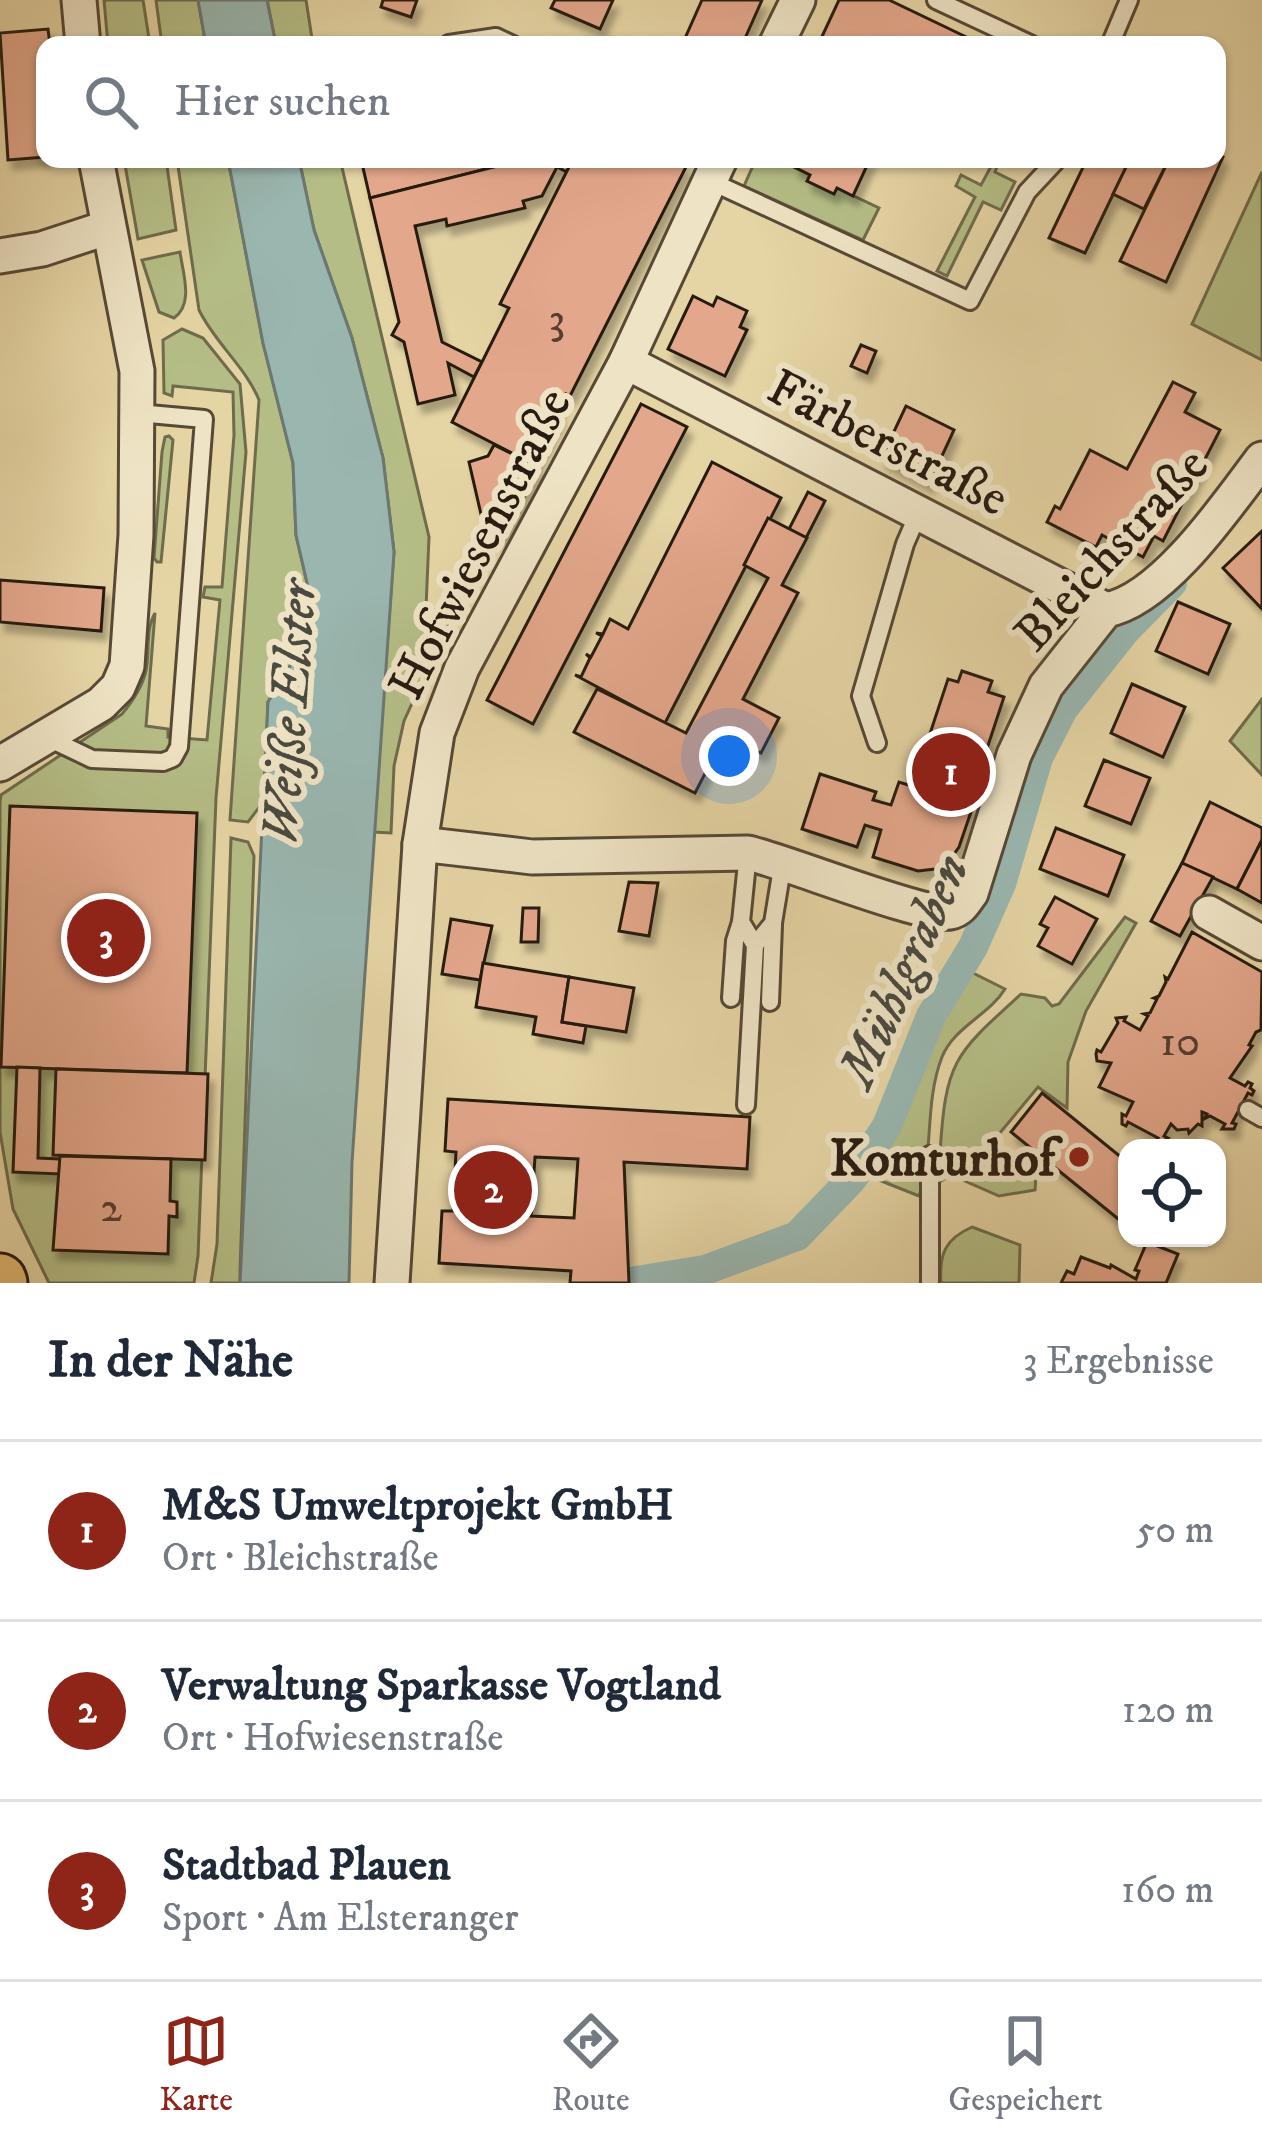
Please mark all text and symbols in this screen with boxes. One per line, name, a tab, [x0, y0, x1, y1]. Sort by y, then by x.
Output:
search box	[36, 36, 1226, 168]
icon: search	[78, 69, 144, 135]
text: Hier suchen	[174, 74, 390, 130]
house number: 3	[549, 291, 565, 347]
street label: Färberstraße	[757, 356, 1019, 532]
street label: Hofwiesenstraße	[375, 378, 587, 711]
street label: Bleichstraße	[1001, 435, 1223, 666]
water label: Weiße Elster	[248, 575, 333, 846]
your location	[699, 726, 759, 786]
pin: 1	[912, 727, 990, 817]
water label: Mühlgraben	[823, 845, 986, 1102]
pin: 3	[67, 893, 145, 983]
house number: 10	[1160, 1014, 1200, 1070]
place label: Komturhof	[830, 1128, 1064, 1192]
map controls	[1118, 1139, 1226, 1247]
button: locate	[1118, 1139, 1226, 1247]
marker: Komturhof	[1066, 1144, 1092, 1170]
pin: 2	[454, 1145, 532, 1235]
house number: 2	[100, 1180, 122, 1236]
text: In der Nähe	[48, 1329, 293, 1393]
text: 3 Ergebnisse	[1023, 1337, 1214, 1386]
text: M&S Umweltprojekt GmbH	[162, 1478, 674, 1534]
text: 1	[80, 1506, 94, 1555]
text: 50 m	[1136, 1506, 1214, 1555]
text: Ort · Bleichstraße	[162, 1534, 439, 1583]
text: Verwaltung Sparkasse Vogtland	[162, 1658, 721, 1714]
text: 2	[77, 1686, 97, 1735]
text: 120 m	[1122, 1686, 1214, 1735]
text: Ort · Hofwiesenstraße	[162, 1714, 503, 1763]
text: Stadtbad Plauen	[162, 1838, 451, 1894]
text: 3	[80, 1866, 94, 1915]
text: 160 m	[1121, 1866, 1214, 1915]
text: Sport · Am Elsteranger	[162, 1894, 519, 1943]
tab: Karte	[159, 2008, 233, 2121]
tab: Route	[552, 2008, 630, 2121]
tab: Gespeichert	[948, 2008, 1103, 2121]

